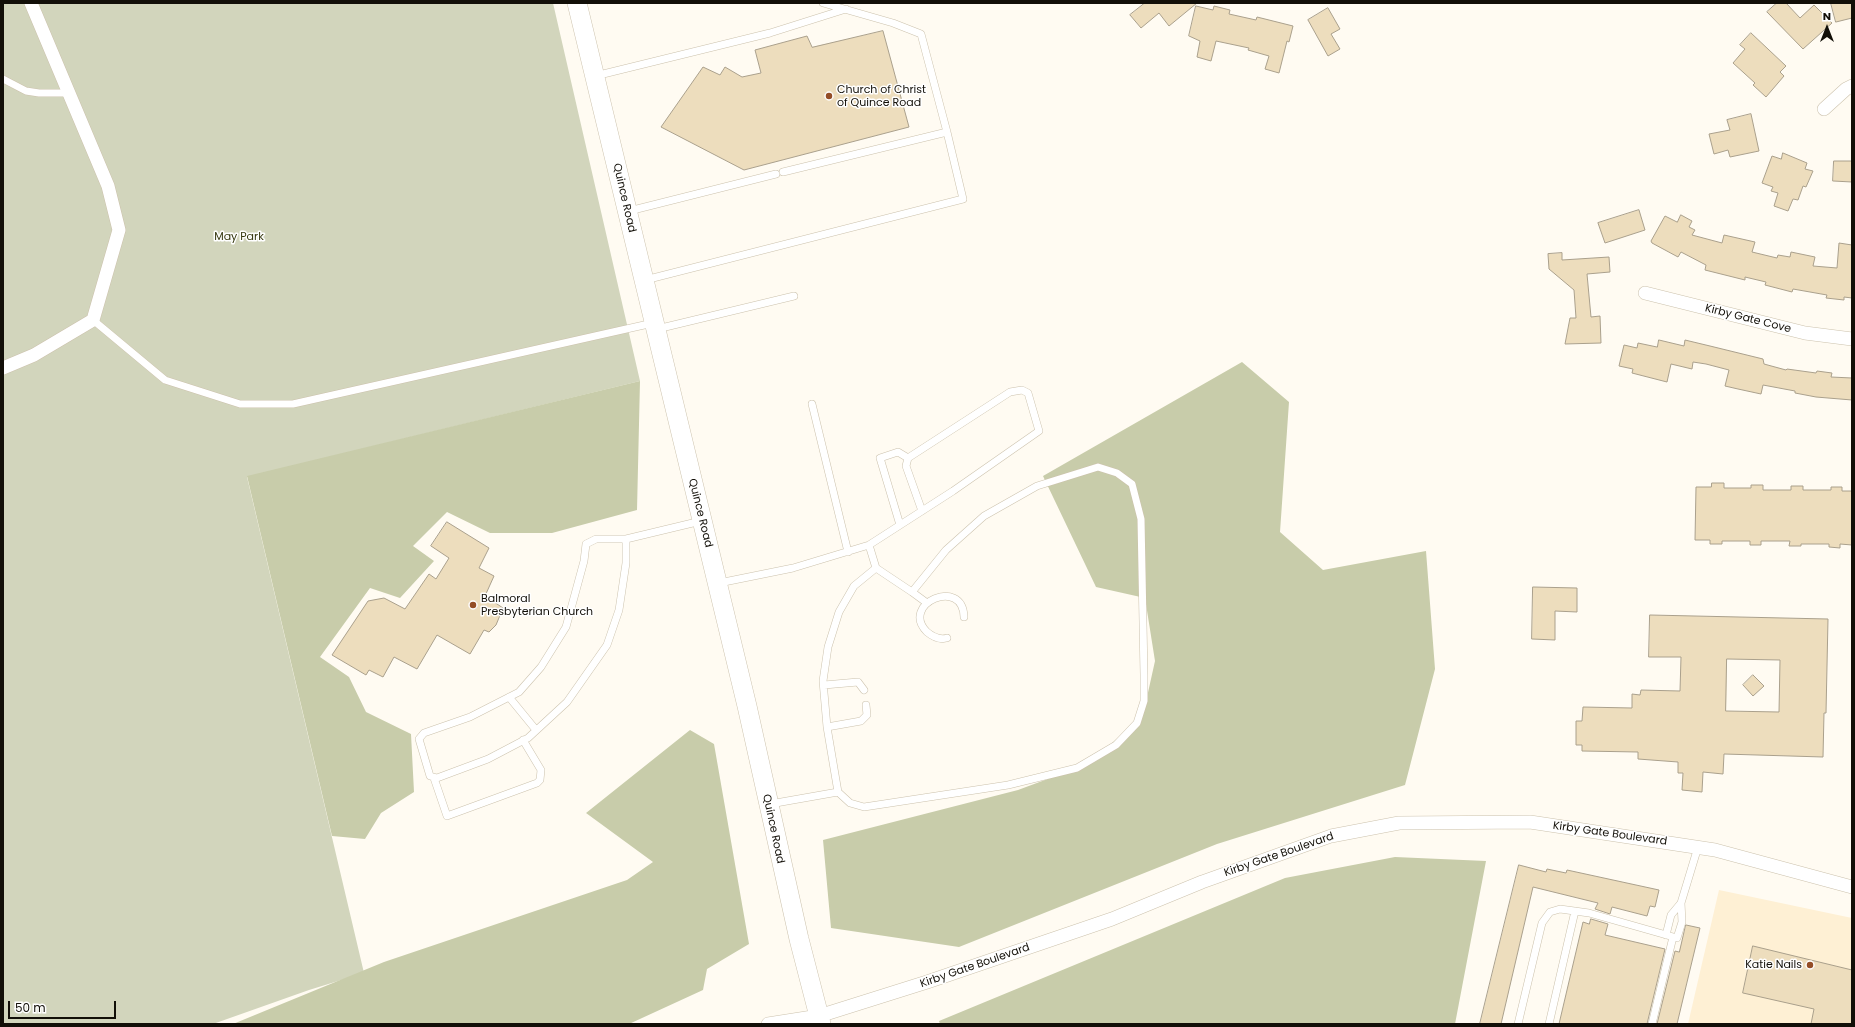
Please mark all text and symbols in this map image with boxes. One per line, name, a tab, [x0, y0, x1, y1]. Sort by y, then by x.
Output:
north arrow	[1807, 8, 1847, 48]
text: N	[1823, 8, 1831, 24]
place label: Church of Christ of Quince Road	[837, 83, 926, 109]
marker: Church of Christ of Quince Road	[824, 91, 834, 101]
street label: Quince Road	[610, 162, 638, 234]
park label: May Park	[214, 230, 264, 244]
street label: Kirby Gate Cove	[1704, 302, 1792, 336]
street label: Quince Road	[685, 477, 715, 549]
place label: Balmoral Presbyterian Church	[481, 592, 593, 618]
marker: Balmoral Presbyterian Church	[468, 600, 478, 610]
street label: Quince Road	[759, 793, 787, 865]
street label: Kirby Gate Boulevard	[1552, 819, 1668, 849]
street label: Kirby Gate Boulevard	[1222, 830, 1336, 880]
street label: Kirby Gate Boulevard	[918, 941, 1032, 991]
place label: Katie Nails	[1745, 958, 1802, 972]
marker: Katie Nails	[1805, 960, 1815, 970]
scale bar	[10, 993, 118, 1019]
text: 50 m	[15, 999, 46, 1016]

